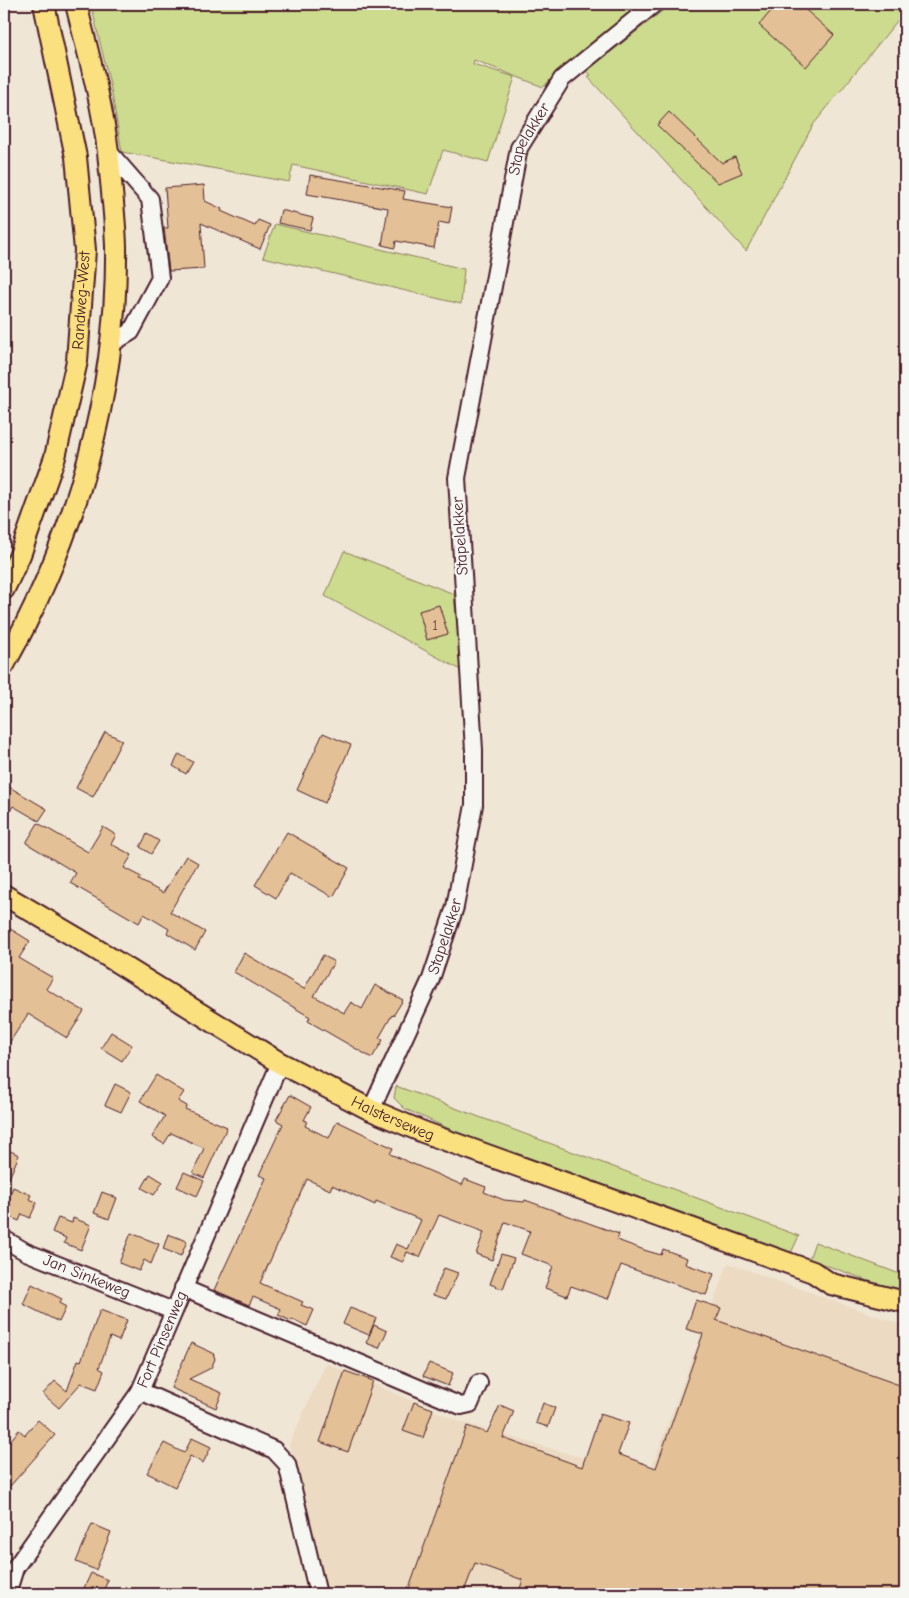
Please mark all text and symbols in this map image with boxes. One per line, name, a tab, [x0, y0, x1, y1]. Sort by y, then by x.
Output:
street label: Stapelakker	[505, 99, 554, 177]
street label: Randweg-West	[69, 250, 94, 350]
street label: Stapelakker	[448, 495, 472, 576]
house number: 1	[432, 617, 438, 634]
street label: Stapelakker	[424, 896, 466, 977]
street label: Halsterseweg	[348, 1092, 437, 1144]
street label: Jan Sinkeweg	[41, 1251, 133, 1302]
street label: Fort Pinsenweg	[133, 1288, 191, 1391]

